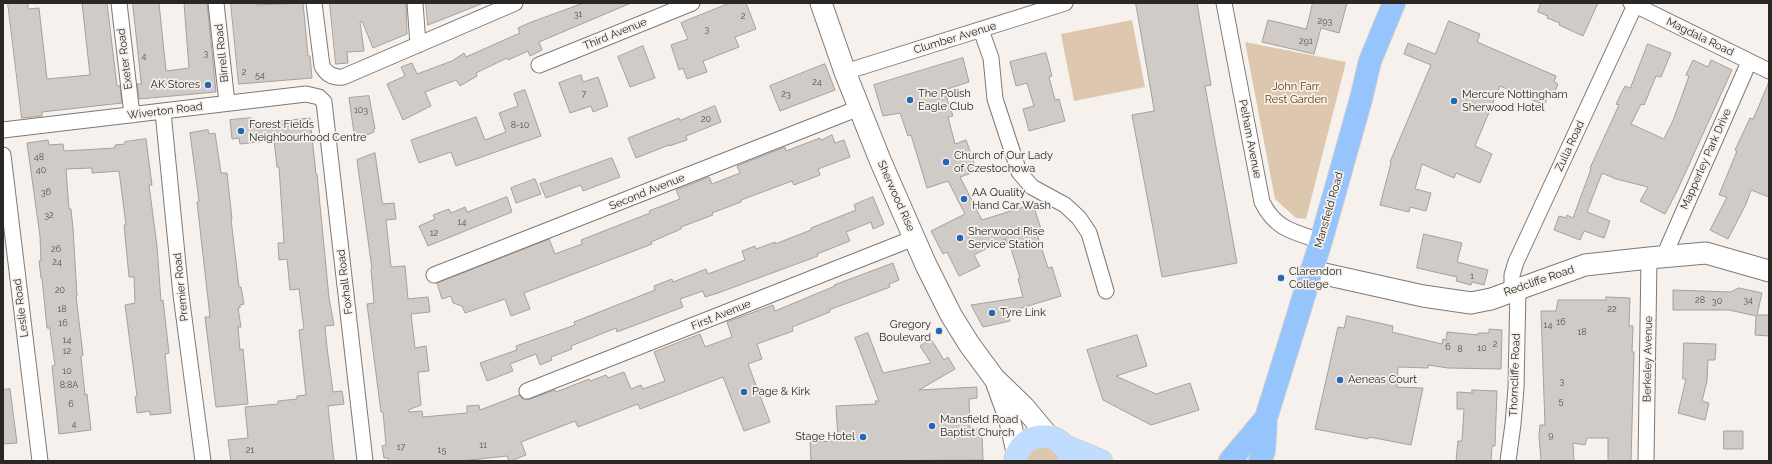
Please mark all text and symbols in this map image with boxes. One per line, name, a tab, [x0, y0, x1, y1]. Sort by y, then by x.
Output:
house number: 31	[574, 9, 582, 19]
house number: 2	[741, 11, 745, 21]
street label: Third Avenue	[581, 15, 649, 53]
street label: Magdala Road	[1664, 15, 1736, 59]
house number: 293	[1318, 16, 1332, 26]
street label: Clumber Avenue	[912, 19, 998, 57]
street label: Birrell Road	[212, 23, 232, 83]
house number: 3	[705, 24, 709, 34]
street label: Exeter Road	[115, 28, 135, 90]
house number: 291	[1299, 36, 1313, 46]
house number: 3	[204, 48, 208, 58]
house number: 4	[142, 51, 146, 61]
house number: 2	[242, 67, 246, 77]
house number: 54	[255, 70, 265, 80]
house number: 24	[812, 77, 822, 87]
place label: AK Stores	[151, 78, 200, 92]
marker: AK Stores	[203, 80, 213, 90]
park label: John Farr Rest Garden	[1265, 80, 1327, 106]
place label: The Polish Eagle Club	[918, 87, 974, 113]
place label: Mercure Nottingham Sherwood Hotel	[1462, 88, 1568, 114]
house number: 7	[582, 89, 586, 99]
house number: 23	[781, 89, 791, 99]
marker: The Polish Eagle Club	[905, 95, 915, 105]
marker: Mercure Nottingham Sherwood Hotel	[1449, 96, 1459, 106]
street label: Pelham Avenue	[1236, 98, 1264, 180]
street label: Wiverton Road	[127, 100, 203, 122]
house number: 103	[354, 105, 368, 115]
street label: Mapperley Park Drive	[1678, 107, 1734, 211]
house number: 20	[701, 114, 711, 124]
place label: Forest Fields Neighbourhood Centre	[249, 118, 367, 144]
street label: Zulla Road	[1553, 119, 1587, 173]
house number: 8-10	[511, 120, 529, 130]
marker: Forest Fields Neighbourhood Centre	[236, 126, 246, 136]
place label: Church of Our Lady of Czestochowa	[954, 149, 1053, 175]
house number: 48	[34, 152, 44, 162]
marker: Church of Our Lady of Czestochowa	[941, 157, 951, 167]
street label: Sherwood Rise	[874, 159, 918, 233]
house number: 40	[36, 165, 46, 175]
street label: Second Avenue	[607, 171, 687, 213]
street label: Mansfield Road	[1312, 171, 1346, 249]
place label: AA Quality Hand Car Wash	[972, 186, 1051, 212]
house number: 36	[41, 187, 51, 197]
marker: AA Quality Hand Car Wash	[959, 194, 969, 204]
house number: 32	[44, 210, 54, 220]
house number: 14	[458, 217, 466, 227]
place label: Sherwood Rise Service Station	[968, 225, 1044, 251]
house number: 12	[430, 228, 438, 238]
marker: Sherwood Rise Service Station	[955, 233, 965, 243]
house number: 26	[51, 244, 61, 254]
street label: Foxhall Road	[334, 249, 356, 315]
street label: Premier Road	[171, 252, 191, 322]
house number: 24	[52, 257, 62, 267]
street label: Redcliffe Road	[1502, 263, 1576, 299]
place label: Clarendon College	[1289, 265, 1342, 291]
house number: 1	[1470, 271, 1474, 281]
marker: Clarendon College	[1276, 273, 1286, 283]
street label: Leslie Road	[11, 278, 31, 338]
house number: 20	[55, 285, 65, 295]
house number: 28	[1695, 295, 1705, 305]
house number: 34	[1743, 295, 1753, 305]
house number: 30	[1712, 296, 1722, 306]
street label: First Avenue	[689, 297, 753, 333]
house number: 18	[57, 304, 67, 314]
house number: 22	[1607, 304, 1617, 314]
place label: Tyre Link	[1000, 306, 1046, 320]
marker: Tyre Link	[987, 308, 997, 318]
street label: Berkeley Avenue	[1641, 316, 1655, 402]
house number: 16	[1556, 317, 1566, 327]
house number: 16	[58, 318, 68, 328]
place label: Gregory Boulevard	[879, 318, 931, 344]
house number: 14	[1544, 320, 1552, 330]
marker: Gregory Boulevard	[934, 326, 944, 336]
house number: 18	[1577, 327, 1587, 337]
street label: Thorncliffe Road	[1507, 333, 1523, 417]
house number: 14	[63, 335, 71, 345]
house number: 2	[1493, 339, 1497, 349]
house number: 6	[1445, 342, 1451, 352]
house number: 10	[1477, 343, 1487, 353]
house number: 8	[1457, 344, 1463, 354]
house number: 12	[63, 346, 71, 356]
house number: 10	[62, 366, 72, 376]
place label: Aeneas Court	[1348, 373, 1417, 387]
marker: Aeneas Court	[1335, 375, 1345, 385]
house number: 3	[1560, 376, 1564, 386]
house number: 8;8A	[60, 380, 78, 390]
place label: Page & Kirk	[752, 385, 810, 399]
marker: Page & Kirk	[739, 387, 749, 397]
house number: 5	[1559, 396, 1563, 406]
house number: 6	[68, 399, 74, 409]
place label: Mansfield Road Baptist Church	[940, 413, 1018, 439]
house number: 4	[72, 419, 76, 429]
marker: Mansfield Road Baptist Church	[927, 421, 937, 431]
place label: Stage Hotel	[795, 430, 855, 444]
house number: 9	[1548, 430, 1554, 440]
marker: Stage Hotel	[858, 432, 868, 442]
house number: 11	[479, 440, 487, 450]
house number: 17	[397, 442, 405, 452]
house number: 21	[246, 445, 254, 455]
house number: 15	[438, 445, 446, 455]

